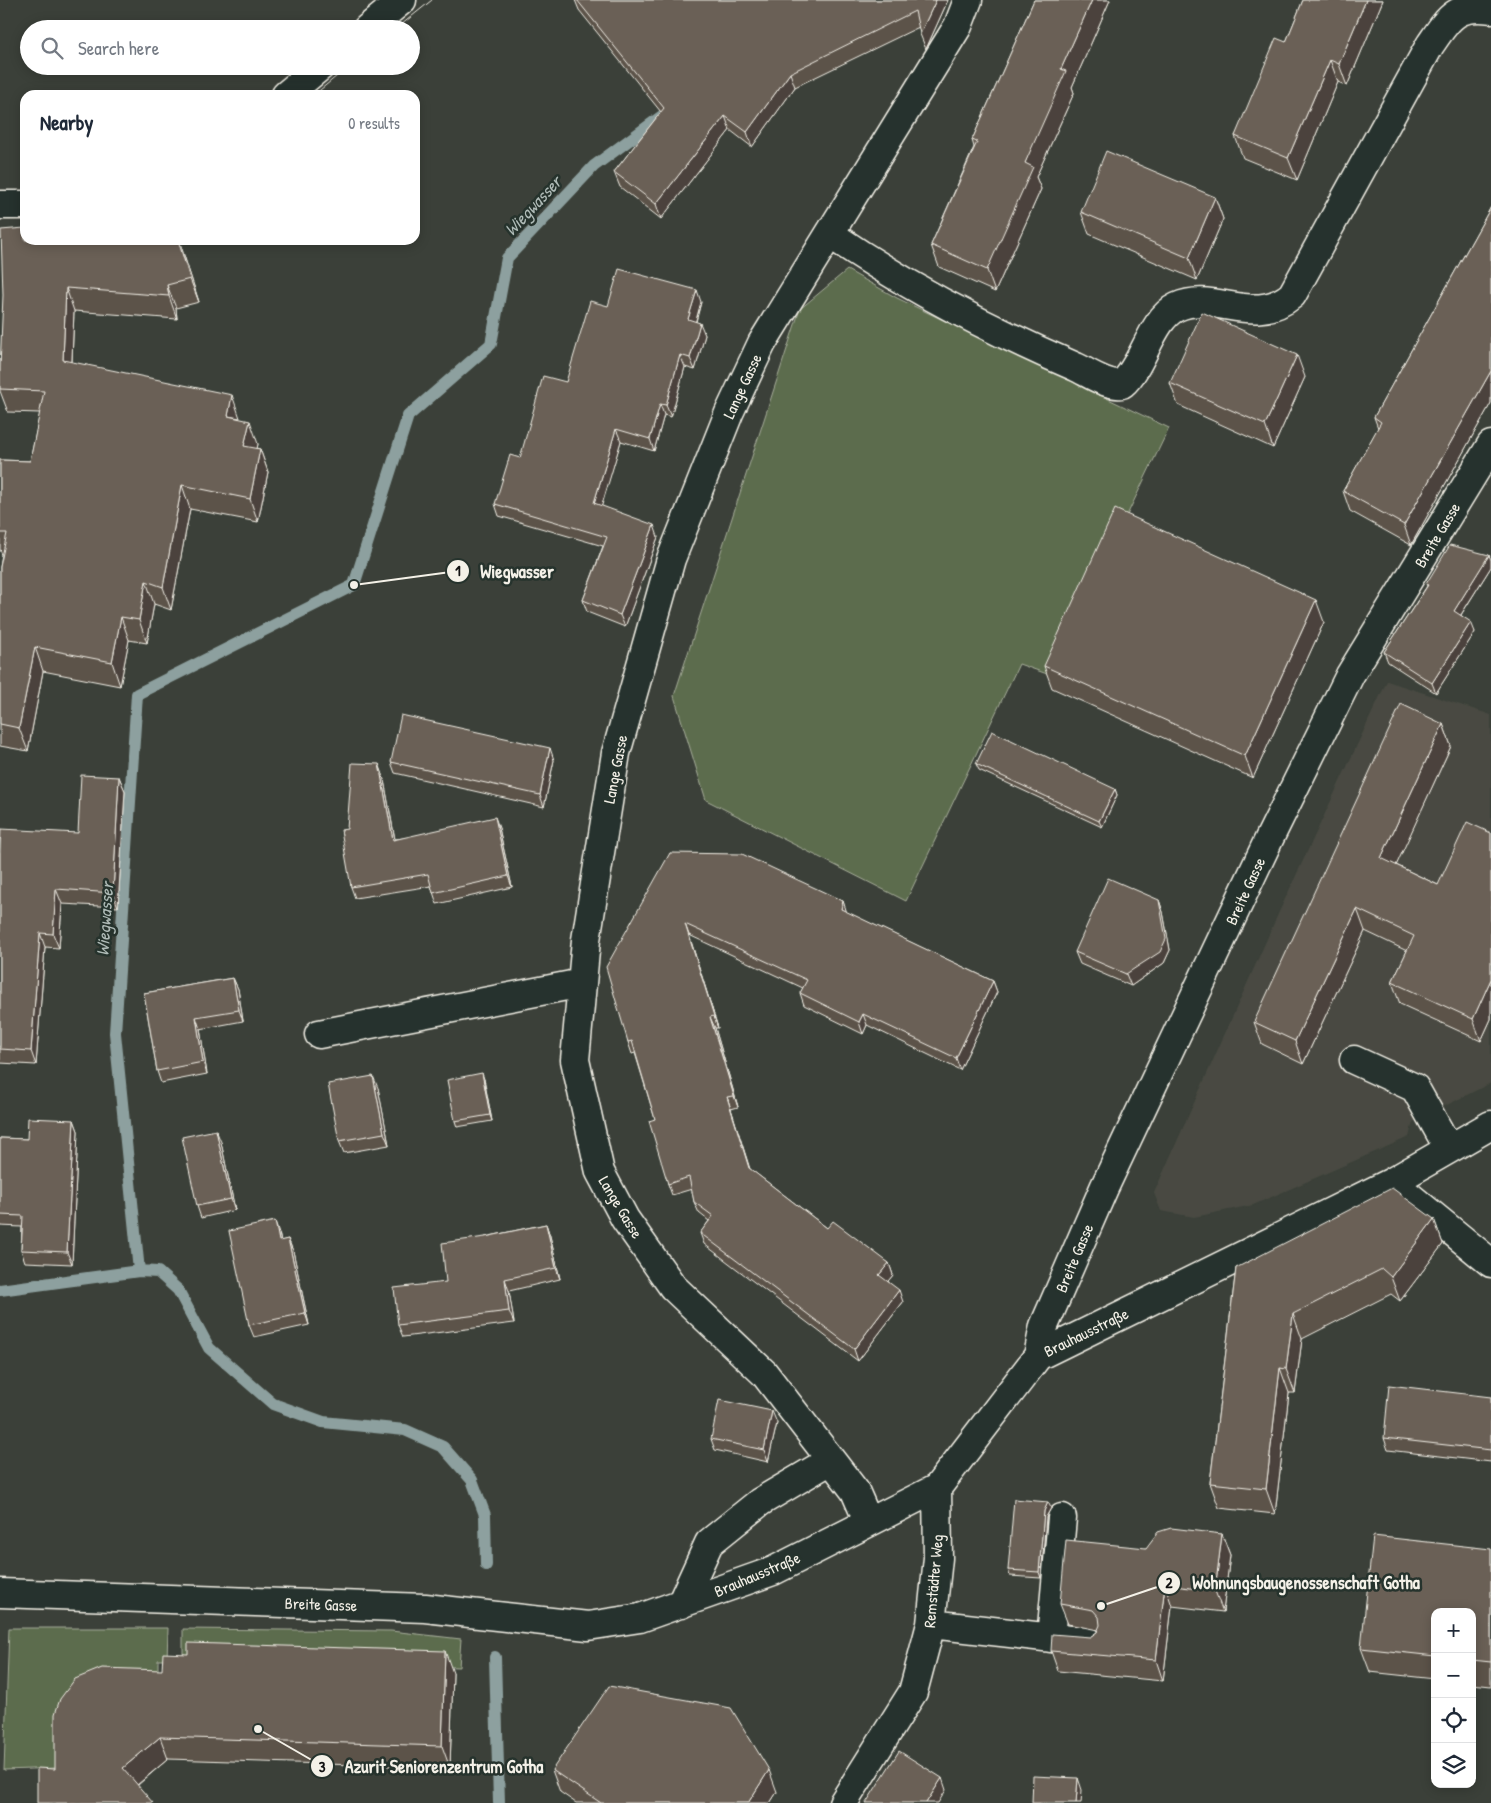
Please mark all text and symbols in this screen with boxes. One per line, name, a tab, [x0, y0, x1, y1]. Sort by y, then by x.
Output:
search box	[20, 20, 420, 75]
icon: search	[38, 34, 66, 62]
text: Search here	[78, 35, 159, 61]
text: Nearby	[40, 108, 93, 137]
text: 0 results	[348, 112, 400, 134]
water label: Wiegwasser	[498, 169, 568, 241]
street label: Lange Gasse	[717, 349, 767, 422]
street label: Breite Gasse	[1409, 498, 1465, 572]
callout: Wiegwasser	[446, 555, 564, 588]
text: Wiegwasser	[480, 559, 554, 585]
text: 1	[455, 560, 461, 581]
street label: Lange Gasse	[598, 732, 633, 805]
street label: Breite Gasse	[1220, 853, 1271, 928]
water label: Wiegwasser	[89, 879, 120, 957]
street label: Lange Gasse	[594, 1172, 649, 1243]
street label: Breite Gasse	[1050, 1220, 1099, 1296]
street label: Brauhausstraße	[1040, 1302, 1132, 1362]
street label: Remstädter Weg	[918, 1533, 948, 1629]
street label: Brauhausstraße	[711, 1546, 804, 1602]
callout: Wohnungsbaugenossenschaft Gotha	[1157, 1566, 1430, 1599]
text: Wohnungsbaugenossenschaft Gotha	[1192, 1570, 1421, 1596]
text: 2	[1165, 1572, 1173, 1593]
street label: Breite Gasse	[284, 1592, 358, 1616]
map controls	[1431, 1608, 1476, 1788]
button: +	[1431, 1608, 1476, 1653]
button: −	[1431, 1653, 1476, 1698]
button: locate	[1431, 1698, 1476, 1743]
button: layers	[1431, 1743, 1476, 1788]
callout: Azurit Seniorenzentrum Gotha	[310, 1750, 553, 1783]
text: Azurit Seniorenzentrum Gotha	[345, 1754, 544, 1779]
text: 3	[319, 1756, 326, 1777]

